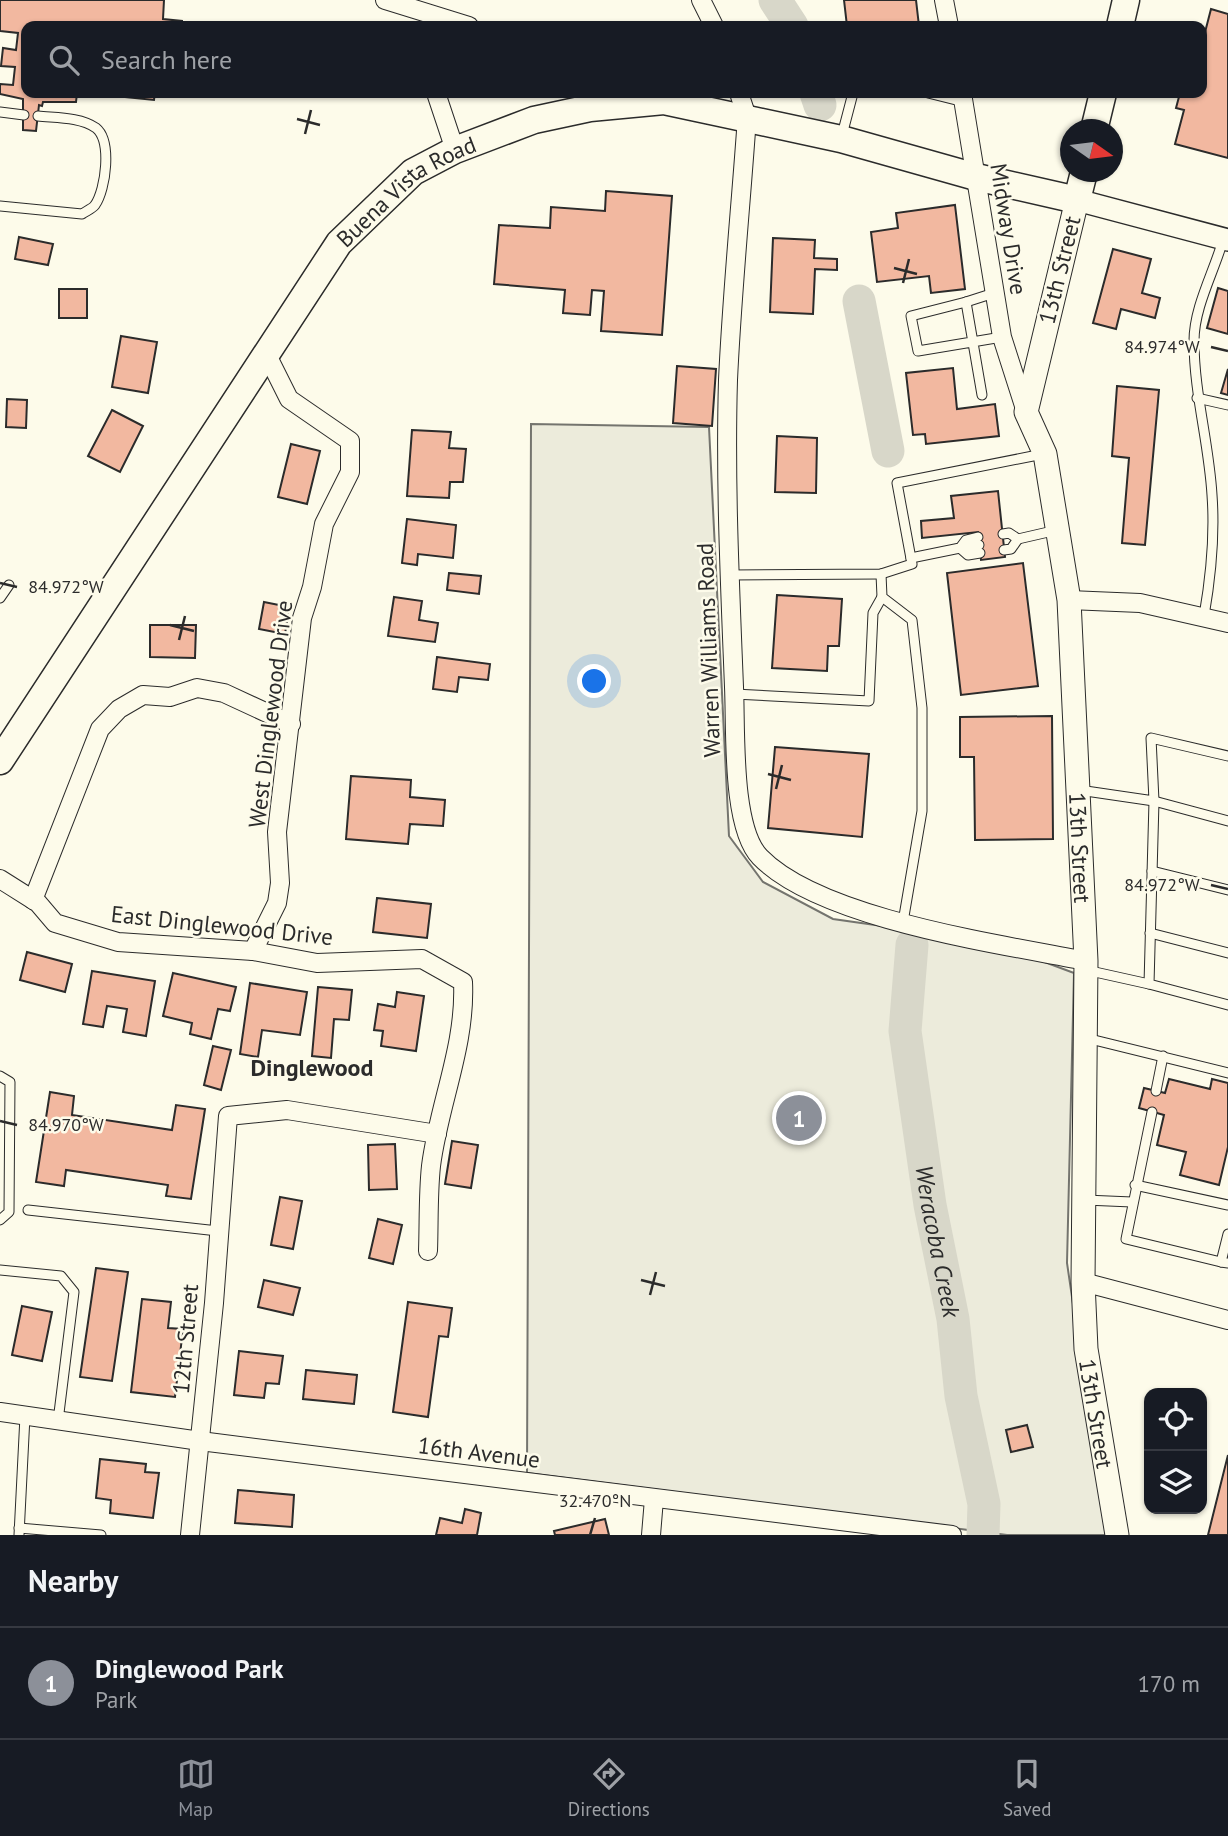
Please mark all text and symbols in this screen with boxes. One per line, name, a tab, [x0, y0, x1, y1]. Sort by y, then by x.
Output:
search box	[21, 21, 1207, 98]
icon: search	[45, 41, 83, 79]
text: Search here	[101, 43, 232, 76]
north arrow	[1060, 119, 1123, 182]
street label: Buena Vista Road	[330, 129, 480, 253]
street label: Midway Drive	[984, 161, 1034, 297]
street label: 13th Street	[1032, 213, 1086, 327]
text: 84.974°W	[1124, 335, 1200, 358]
street label: Warren Williams Road	[690, 542, 726, 758]
text: 84.972°W	[28, 575, 104, 598]
street label: West Dinglewood Drive	[242, 599, 298, 829]
your location	[577, 664, 611, 698]
street label: 13th Street	[1064, 792, 1098, 904]
text: 84.972°W	[1124, 873, 1200, 896]
street label: East Dinglewood Drive	[110, 899, 334, 951]
district label: Dinglewood	[251, 1052, 373, 1083]
pin: 1	[776, 1092, 822, 1144]
text: 84.970°W	[28, 1113, 104, 1136]
water label: Weracoba Creek	[909, 1163, 968, 1321]
street label: 12th Street	[166, 1283, 204, 1395]
street label: 13th Street	[1073, 1357, 1120, 1471]
map controls	[1144, 1388, 1207, 1514]
button: locate	[1144, 1388, 1207, 1451]
street label: 16th Avenue	[416, 1430, 542, 1474]
button: layers	[1144, 1451, 1207, 1514]
text: 32.470°N	[559, 1489, 631, 1512]
text: Nearby	[28, 1561, 118, 1600]
text: Dinglewood Park	[95, 1652, 284, 1685]
text: 1	[44, 1669, 58, 1698]
text: 170 m	[1138, 1669, 1200, 1698]
text: Park	[95, 1685, 137, 1714]
tab: Map	[177, 1755, 215, 1821]
tab: Directions	[568, 1755, 650, 1821]
tab: Saved	[1003, 1755, 1051, 1821]

